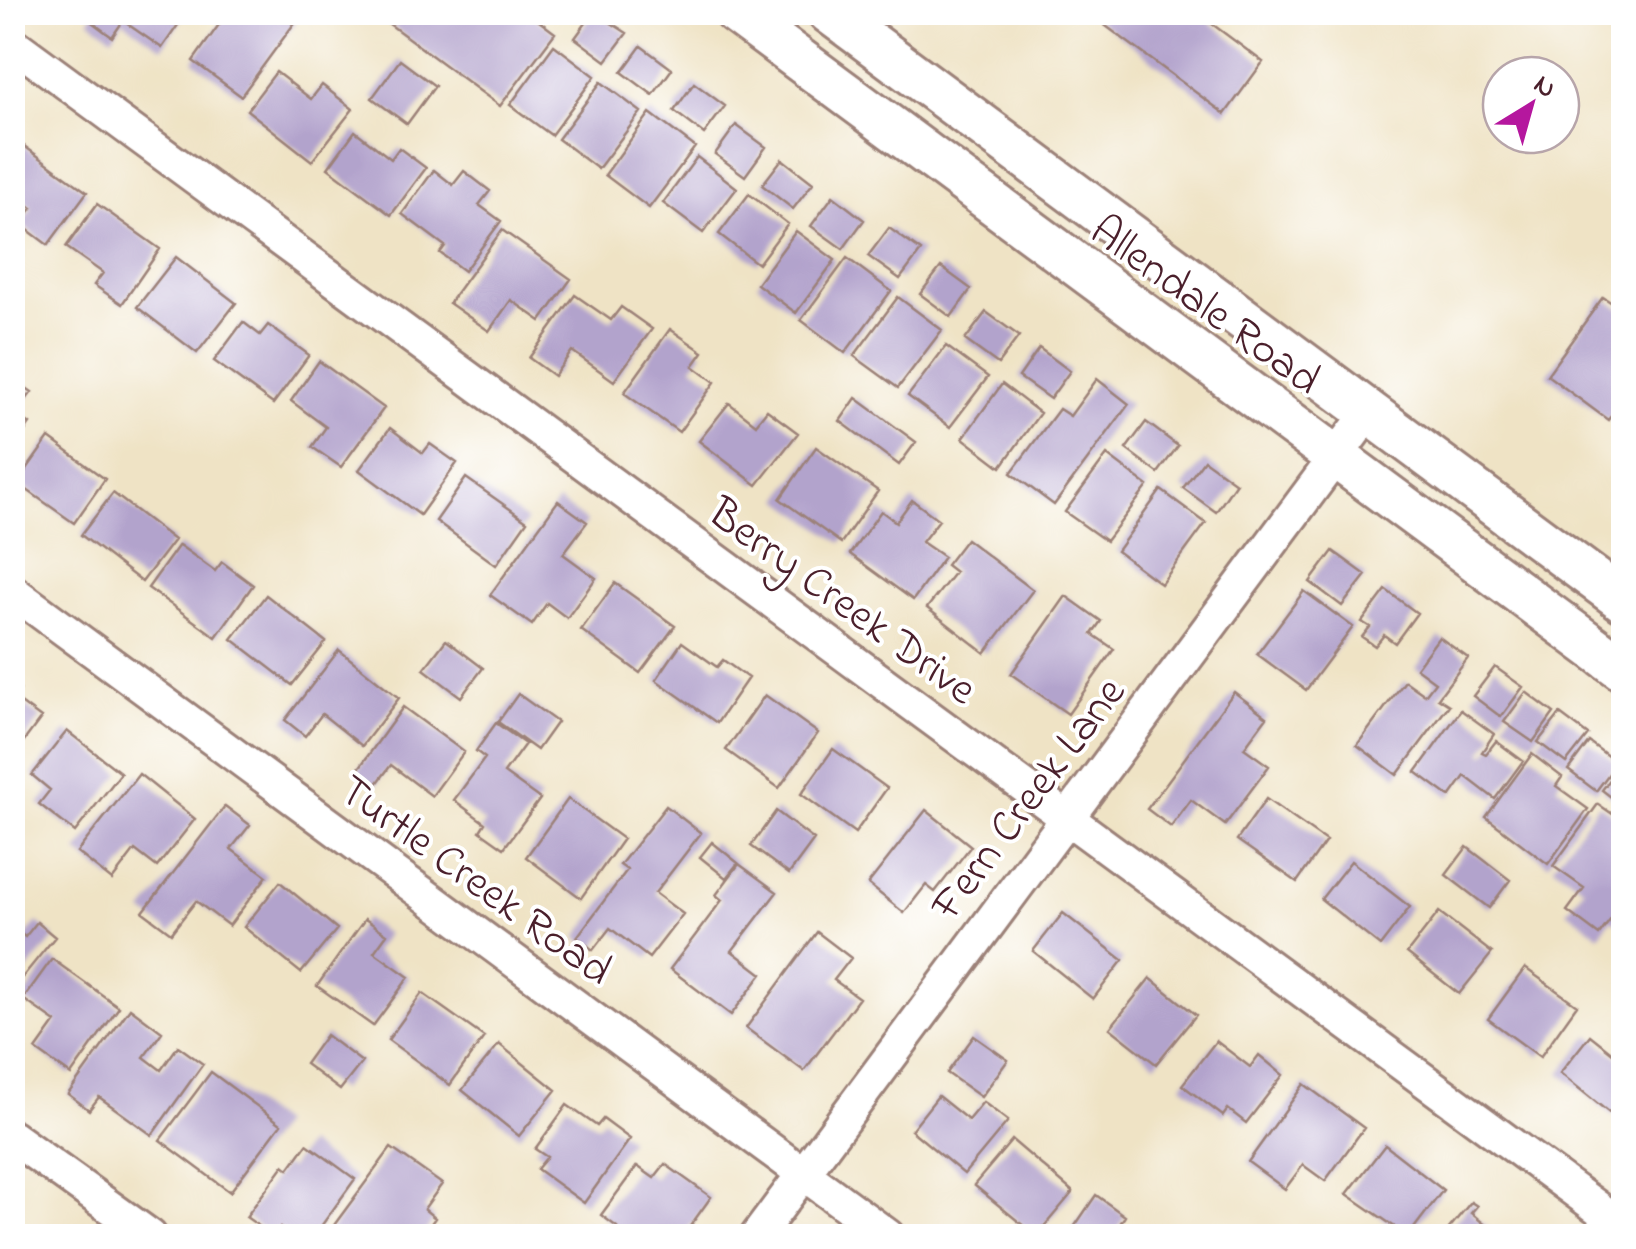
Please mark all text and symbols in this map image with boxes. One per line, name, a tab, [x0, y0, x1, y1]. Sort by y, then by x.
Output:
north arrow	[1481, 55, 1581, 155]
text: N	[1524, 66, 1564, 110]
street label: Allendale Road	[1075, 201, 1333, 414]
street label: Berry Creek Drive	[692, 482, 990, 724]
street label: Fern Creek Lane	[916, 664, 1144, 936]
street label: Turtle Creek Road	[323, 760, 625, 1004]

